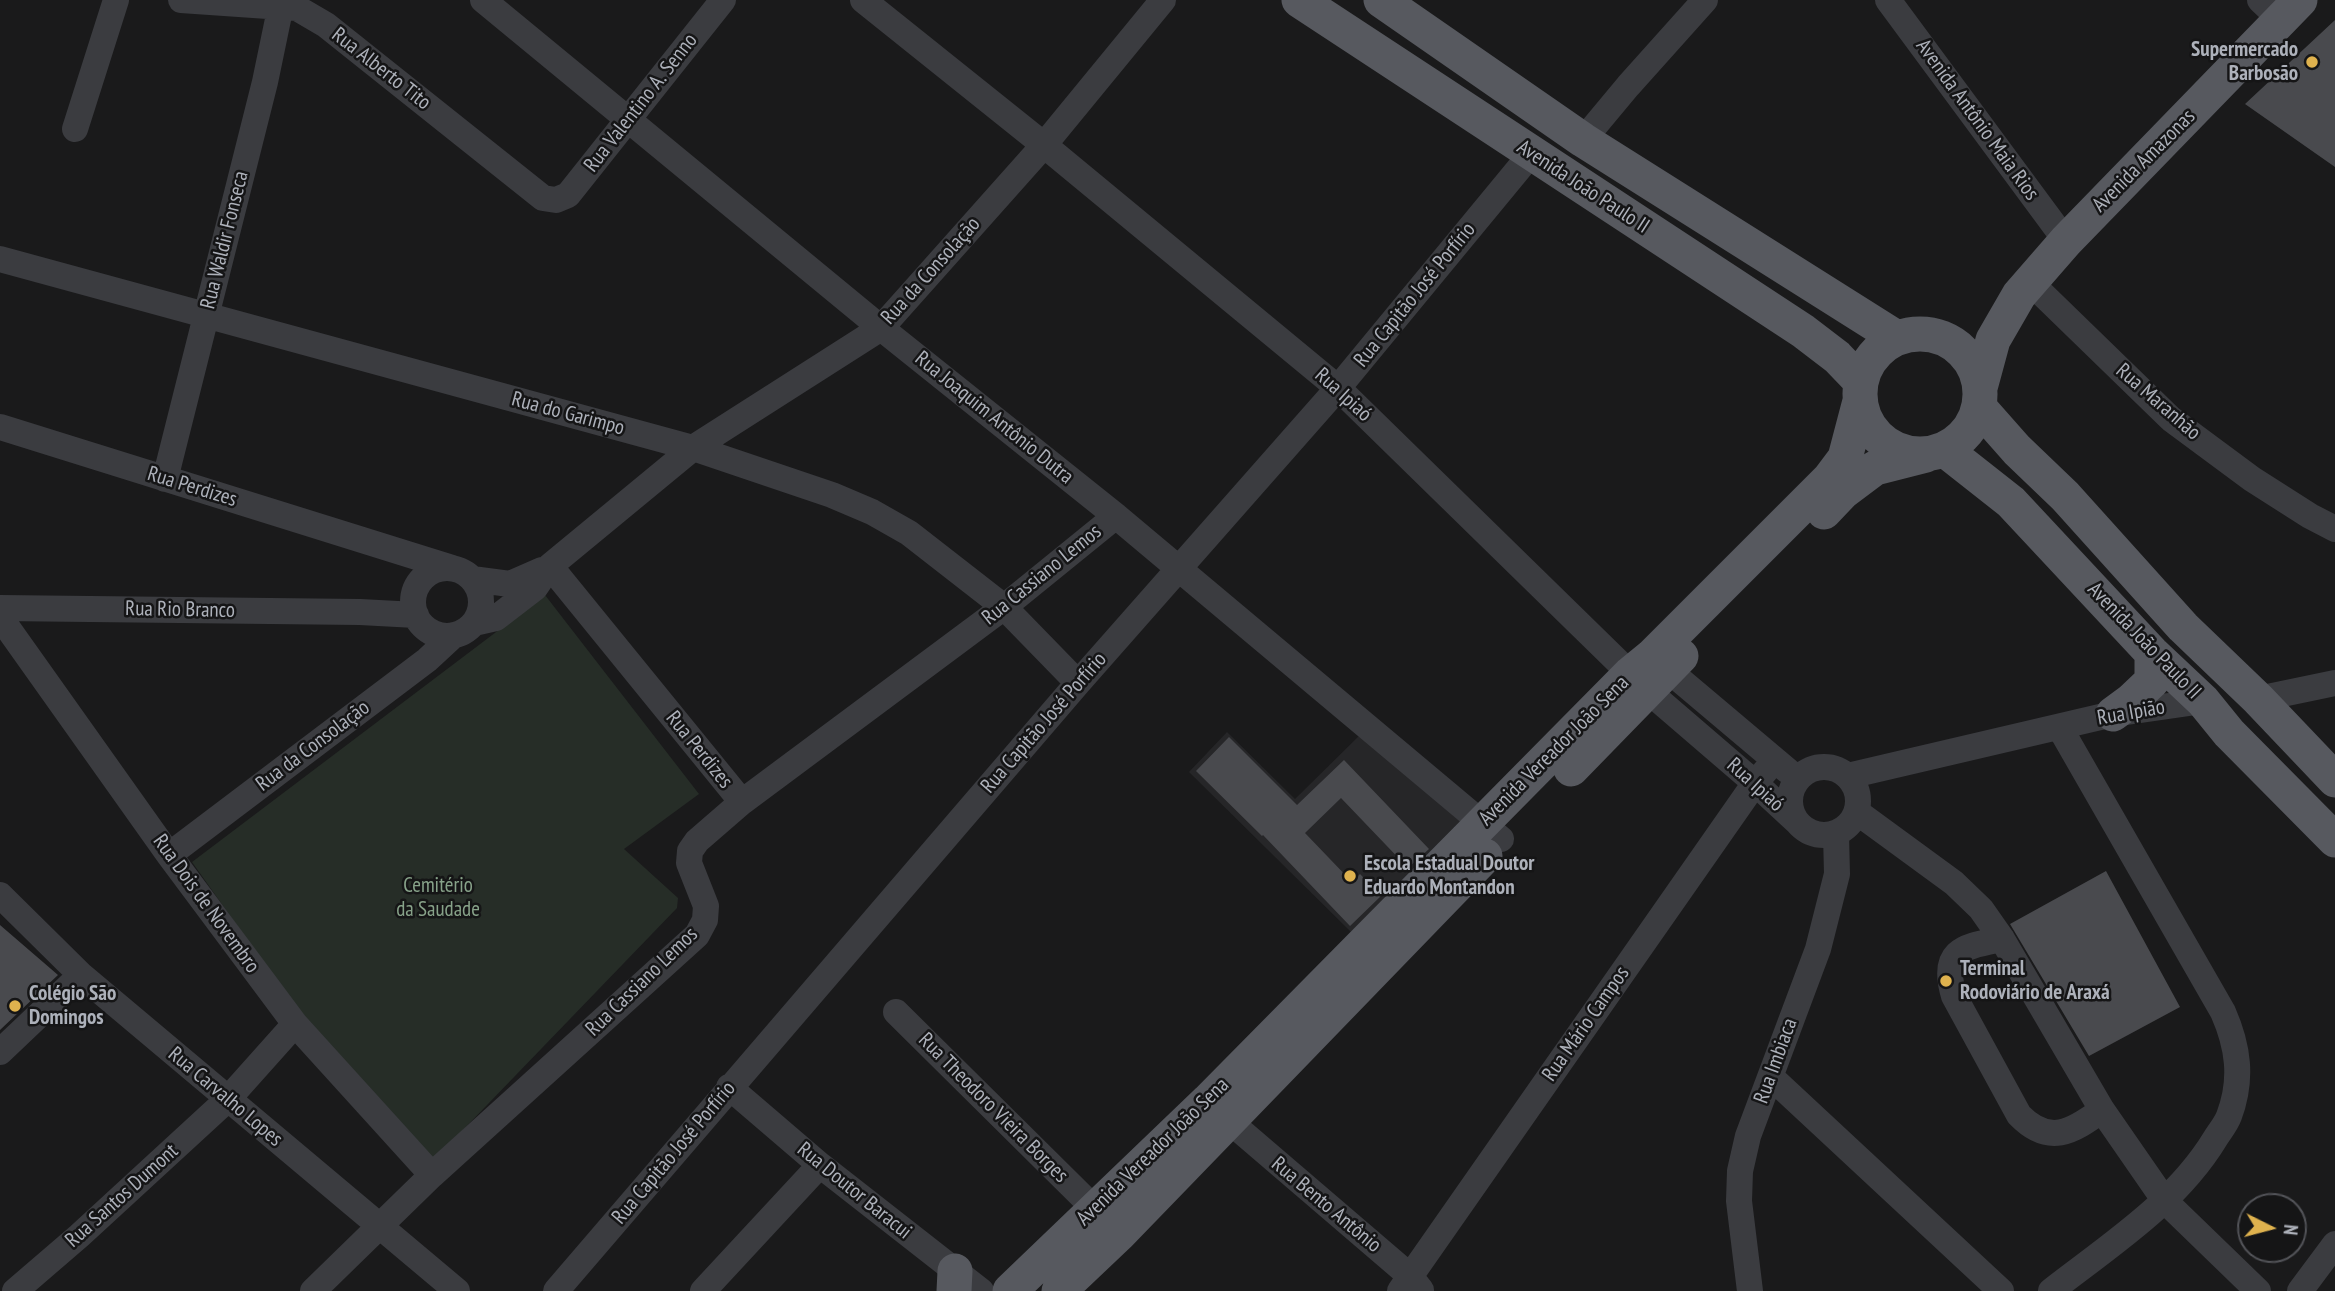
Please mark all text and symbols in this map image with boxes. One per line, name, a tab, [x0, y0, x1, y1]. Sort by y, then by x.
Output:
street label: Rua Alberto Tito	[326, 23, 436, 115]
street label: Rua Valentino A. Senno	[579, 29, 703, 177]
street label: Avenida Antônio Maia Rios	[1910, 35, 2044, 205]
place label: Supermercado Barbosão	[2191, 37, 2298, 87]
marker: Supermercado Barbosão	[2304, 54, 2320, 70]
street label: Avenida Amazonas	[2087, 104, 2201, 218]
street label: Avenida João Paulo II	[1512, 135, 1654, 239]
street label: Rua Waldir Fonseca	[196, 169, 254, 311]
street label: Rua da Consolação	[876, 212, 986, 330]
street label: Rua Capitão José Porfírio	[1349, 218, 1481, 372]
street label: Rua Joaquim Antônio Dutra	[910, 346, 1078, 490]
street label: Rua Maranhão	[2111, 358, 2205, 446]
street label: Rua Ipiaó	[1309, 363, 1377, 427]
street label: Rua do Garimpo	[509, 387, 627, 441]
street label: Rua Perdizes	[144, 461, 240, 513]
street label: Rua Cassiano Lemos	[977, 519, 1107, 631]
street label: Avenida João Paulo II	[2082, 577, 2206, 705]
street label: Rua Rio Branco	[125, 596, 235, 624]
street label: Rua Capitão José Porfírio	[976, 647, 1112, 799]
street label: Avenida Vereador João Sena	[1474, 671, 1634, 831]
street label: Rua da Consolação	[251, 695, 375, 797]
street label: Rua Ipião	[2095, 695, 2167, 731]
street label: Rua Perdizes	[660, 706, 738, 794]
street label: Rua Ipiaó	[1721, 753, 1789, 817]
street label: Rua Dois de Novembro	[147, 830, 265, 978]
place label: Escola Estadual Doutor Eduardo Montandon	[1364, 851, 1534, 901]
marker: Escola Estadual Doutor Eduardo Montandon	[1342, 868, 1358, 884]
park label: Cemitério da Saudade	[396, 873, 480, 923]
street label: Rua Cassiano Lemos	[581, 922, 703, 1042]
place label: Terminal Rodoviário de Araxá	[1960, 956, 2110, 1006]
street label: Rua Mário Campos	[1537, 962, 1635, 1086]
marker: Terminal Rodoviário de Araxá	[1938, 973, 1954, 989]
place label: Colégio São Domingos	[29, 981, 116, 1031]
marker: Colégio São Domingos	[7, 998, 23, 1014]
street label: Rua Imbiaca	[1749, 1015, 1803, 1107]
street label: Rua Theodoro Vieira Borges	[913, 1028, 1073, 1188]
street label: Rua Carvalho Lopes	[163, 1042, 287, 1152]
street label: Avenida Vereador João Sena	[1072, 1073, 1234, 1231]
street label: Rua Capitão José Porfírio	[607, 1077, 741, 1229]
street label: Rua Doutor Baracui	[792, 1137, 916, 1245]
street label: Rua Santos Dumont	[61, 1139, 183, 1253]
street label: Rua Bento Antônio	[1266, 1152, 1386, 1258]
north arrow	[2237, 1193, 2307, 1263]
text: N	[2278, 1224, 2303, 1236]

